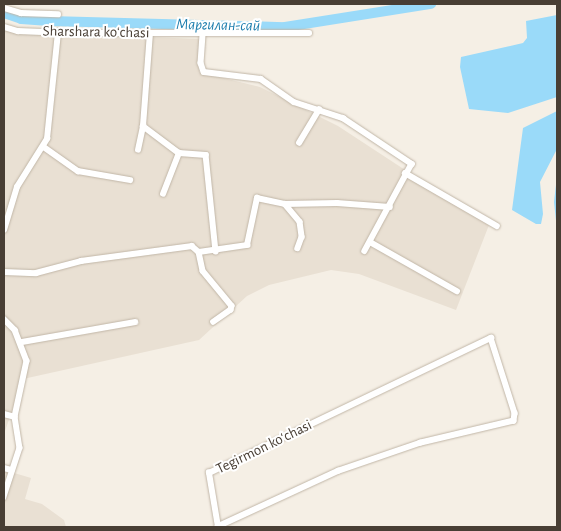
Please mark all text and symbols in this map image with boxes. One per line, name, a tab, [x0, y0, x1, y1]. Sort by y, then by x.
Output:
water label: Маргилан-сай	[176, 15, 260, 35]
street label: Sharshara koʻchasi	[42, 22, 150, 42]
street label: Tegirmon koʻchasi	[213, 416, 315, 478]

